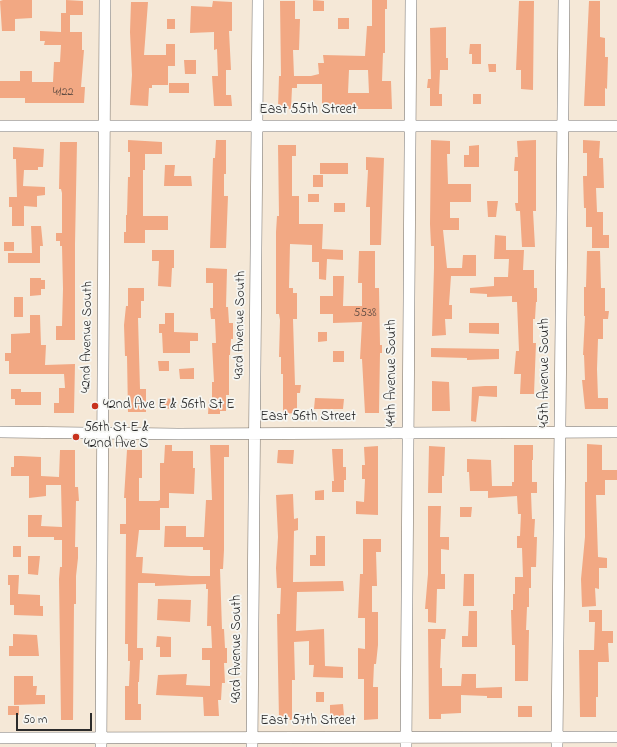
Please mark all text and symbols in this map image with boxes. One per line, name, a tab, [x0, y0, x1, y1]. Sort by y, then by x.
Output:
house number: 4122	[53, 86, 73, 100]
street label: East 55th Street	[259, 103, 357, 119]
street label: 43rd Avenue South	[232, 271, 250, 379]
street label: 42nd Avenue South	[79, 281, 97, 393]
house number: 5538	[353, 307, 377, 321]
street label: 45th Avenue South	[538, 318, 554, 428]
street label: 44th Avenue South	[385, 319, 401, 427]
place label: 42nd Ave E & 56th St E	[103, 398, 235, 414]
marker: 42nd Ave E & 56th St E	[90, 401, 100, 411]
street label: East 56th Street	[260, 410, 356, 426]
place label: 56th St E & 42nd Ave S	[84, 421, 149, 454]
marker: 56th St E & 42nd Ave S	[71, 432, 81, 442]
street label: 43rd Avenue South	[230, 595, 246, 703]
scale bar	[18, 705, 94, 731]
text: 50 m	[23, 711, 47, 729]
street label: East 57th Street	[260, 714, 356, 730]

